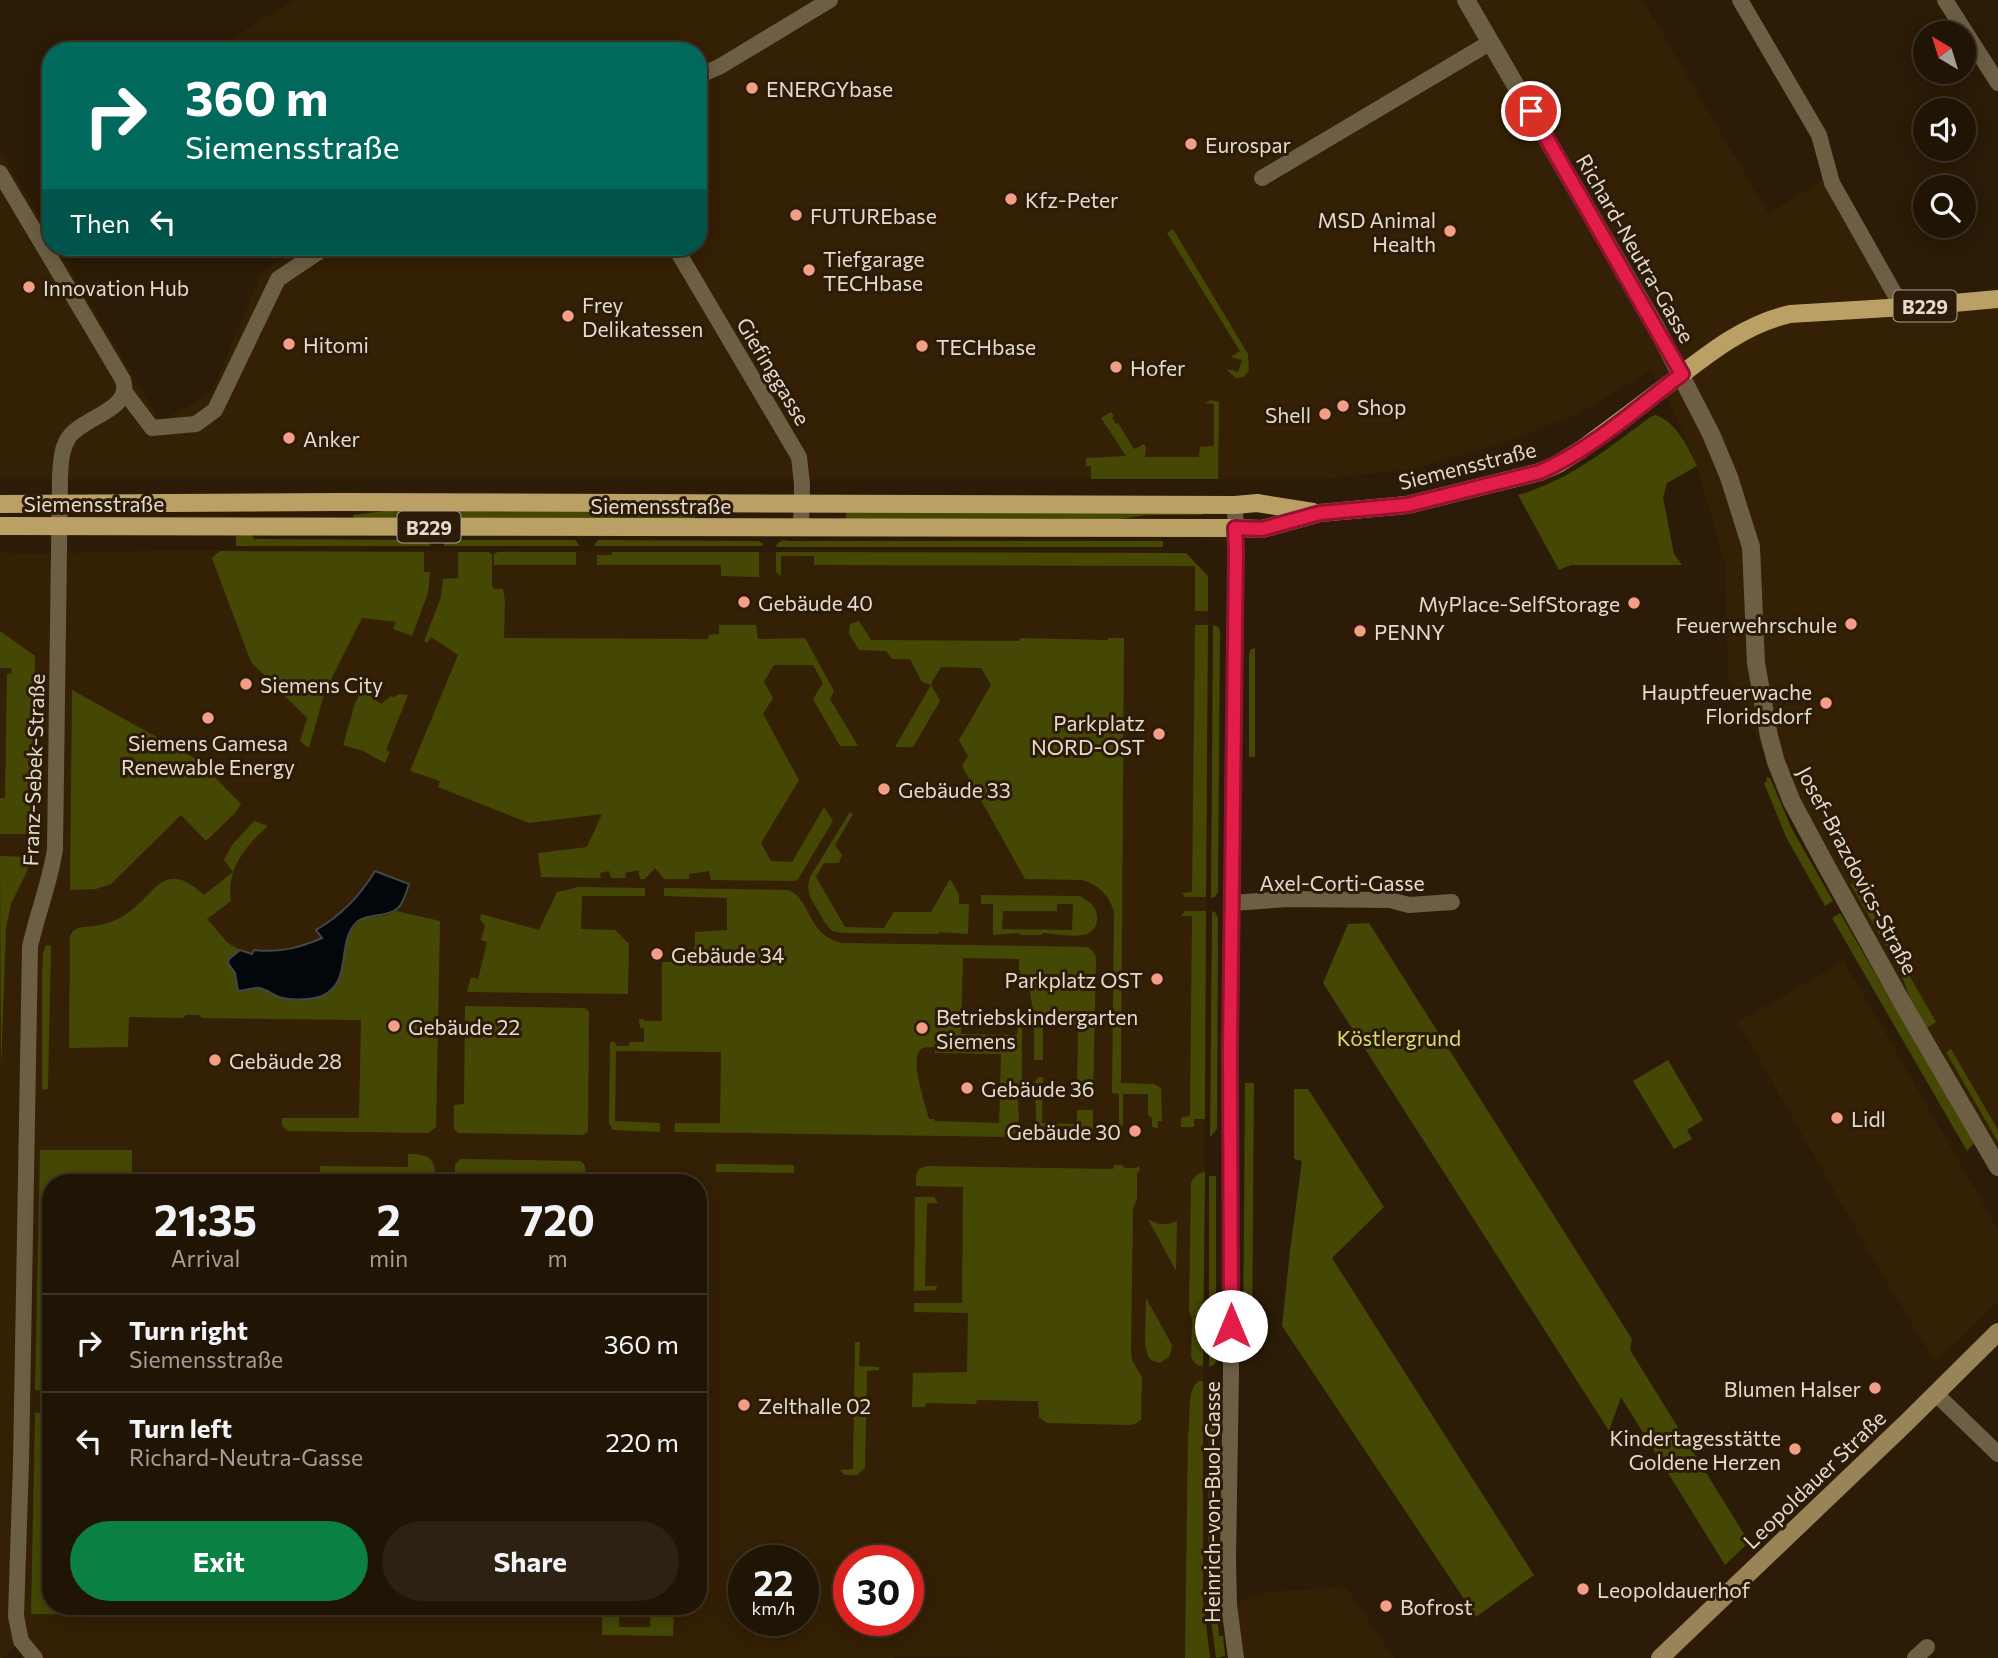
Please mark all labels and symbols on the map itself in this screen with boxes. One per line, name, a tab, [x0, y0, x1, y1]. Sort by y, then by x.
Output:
north arrow	[1913, 21, 1976, 84]
place label: ENERGYbase	[766, 76, 893, 101]
marker: ENERGYbase	[744, 80, 760, 96]
pin	[1501, 81, 1561, 141]
place label: Eurospar	[1205, 132, 1291, 157]
marker: Eurospar	[1183, 136, 1199, 152]
street label: Richard-Neutra-Gasse	[1572, 149, 1700, 347]
place label: Kfz-Peter	[1025, 187, 1118, 212]
marker: Kfz-Peter	[1003, 191, 1019, 207]
place label: FUTUREbase	[810, 203, 937, 228]
marker: FUTUREbase	[788, 207, 804, 223]
place label: MSD Animal Health	[1318, 207, 1436, 256]
marker: MSD Animal Health	[1442, 223, 1458, 239]
place label: Tiefgarage TECHbase	[823, 246, 925, 295]
marker: Tiefgarage TECHbase	[801, 262, 817, 278]
place label: Innovation Hub	[43, 275, 189, 300]
marker: Innovation Hub	[21, 279, 37, 295]
road number: B229	[1894, 290, 1956, 322]
place label: Frey Delikatessen	[582, 292, 703, 341]
marker: Frey Delikatessen	[560, 308, 576, 324]
street label: Giefinggasse	[732, 313, 816, 429]
place label: Hitomi	[303, 332, 369, 357]
place label: TECHbase	[936, 334, 1036, 359]
marker: Hitomi	[281, 336, 297, 352]
marker: TECHbase	[914, 338, 930, 354]
place label: Hofer	[1130, 355, 1185, 380]
marker: Hofer	[1108, 359, 1124, 375]
place label: Shop	[1357, 394, 1406, 419]
marker: Shop	[1335, 398, 1351, 414]
place label: Shell	[1265, 402, 1311, 427]
marker: Shell	[1317, 406, 1333, 422]
place label: Anker	[303, 426, 360, 451]
marker: Anker	[281, 430, 297, 446]
street label: Siemensstraße	[1396, 436, 1538, 494]
street label: Siemensstraße	[24, 491, 164, 516]
street label: Siemensstraße	[591, 493, 731, 518]
road number: B229	[398, 512, 460, 542]
place label: Gebäude 40	[758, 590, 873, 615]
place label: MyPlace-SelfStorage	[1418, 591, 1620, 616]
marker: Gebäude 40	[736, 594, 752, 610]
marker: MyPlace-SelfStorage	[1626, 595, 1642, 611]
place label: Feuerwehrschule	[1675, 612, 1837, 637]
marker: Feuerwehrschule	[1843, 616, 1859, 632]
place label: PENNY	[1374, 619, 1445, 644]
marker: PENNY	[1352, 623, 1368, 639]
place label: Siemens City	[260, 672, 383, 697]
street label: Franz-Sebek-Straße	[17, 673, 49, 867]
marker: Siemens City	[238, 676, 254, 692]
place label: Hauptfeuerwache Floridsdorf	[1642, 679, 1813, 728]
marker: Hauptfeuerwache Floridsdorf	[1818, 695, 1834, 711]
marker: Siemens Gamesa Renewable Energy	[200, 710, 216, 726]
place label: Parkplatz NORD-OST	[1031, 710, 1145, 759]
marker: Parkplatz NORD-OST	[1151, 726, 1167, 742]
place label: Siemens Gamesa Renewable Energy	[121, 730, 295, 779]
street label: Josef-Brazdovics-Straße	[1793, 762, 1923, 978]
place label: Gebäude 33	[898, 777, 1011, 802]
marker: Gebäude 33	[876, 781, 892, 797]
street label: Axel-Corti-Gasse	[1259, 870, 1425, 895]
place label: Gebäude 34	[671, 942, 785, 967]
marker: Gebäude 34	[649, 946, 665, 962]
place label: Parkplatz OST	[1005, 967, 1143, 992]
marker: Parkplatz OST	[1149, 971, 1165, 987]
place label: Betriebskindergarten Siemens	[936, 1004, 1138, 1053]
place label: Gebäude 22	[408, 1014, 520, 1039]
marker: Gebäude 22	[386, 1018, 402, 1034]
marker: Betriebskindergarten Siemens	[914, 1020, 930, 1036]
park label: Köstlergrund	[1337, 1025, 1461, 1050]
place label: Gebäude 28	[229, 1048, 342, 1073]
marker: Gebäude 28	[207, 1052, 223, 1068]
place label: Gebäude 36	[981, 1076, 1094, 1101]
marker: Gebäude 36	[959, 1080, 975, 1096]
place label: Lidl	[1851, 1106, 1886, 1131]
marker: Lidl	[1829, 1110, 1845, 1126]
place label: Gebäude 30	[1007, 1119, 1121, 1144]
marker: Gebäude 30	[1127, 1123, 1143, 1139]
position arrow	[1194, 1289, 1268, 1363]
place label: Blumen Halser	[1724, 1376, 1861, 1401]
marker: Blumen Halser	[1867, 1380, 1883, 1396]
street label: Heinrich-von-Buol-Gasse	[1199, 1381, 1224, 1623]
place label: Zelthalle 02	[758, 1393, 871, 1418]
marker: Zelthalle 02	[736, 1397, 752, 1413]
street label: Leopoldauer Straße	[1738, 1405, 1890, 1553]
place label: Kindertagesstätte Goldene Herzen	[1609, 1425, 1781, 1474]
marker: Kindertagesstätte Goldene Herzen	[1787, 1441, 1803, 1457]
speed limit sign: 30	[833, 1545, 924, 1636]
place label: Leopoldauerhof	[1597, 1577, 1751, 1602]
marker: Leopoldauerhof	[1575, 1581, 1591, 1597]
place label: Bofrost	[1400, 1594, 1473, 1619]
marker: Bofrost	[1378, 1598, 1394, 1614]

